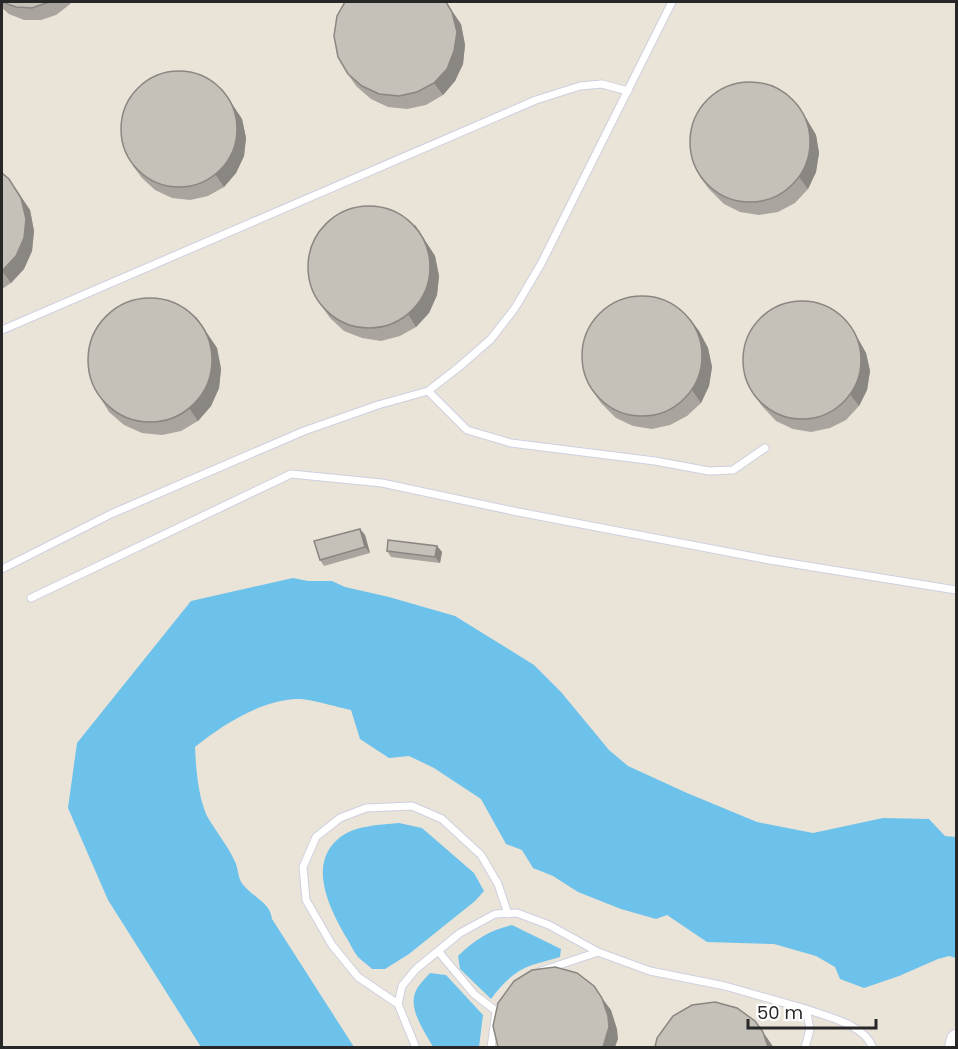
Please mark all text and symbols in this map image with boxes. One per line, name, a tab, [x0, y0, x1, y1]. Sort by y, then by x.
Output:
scale bar	[748, 992, 876, 1030]
text: 50 m	[757, 1000, 803, 1025]

